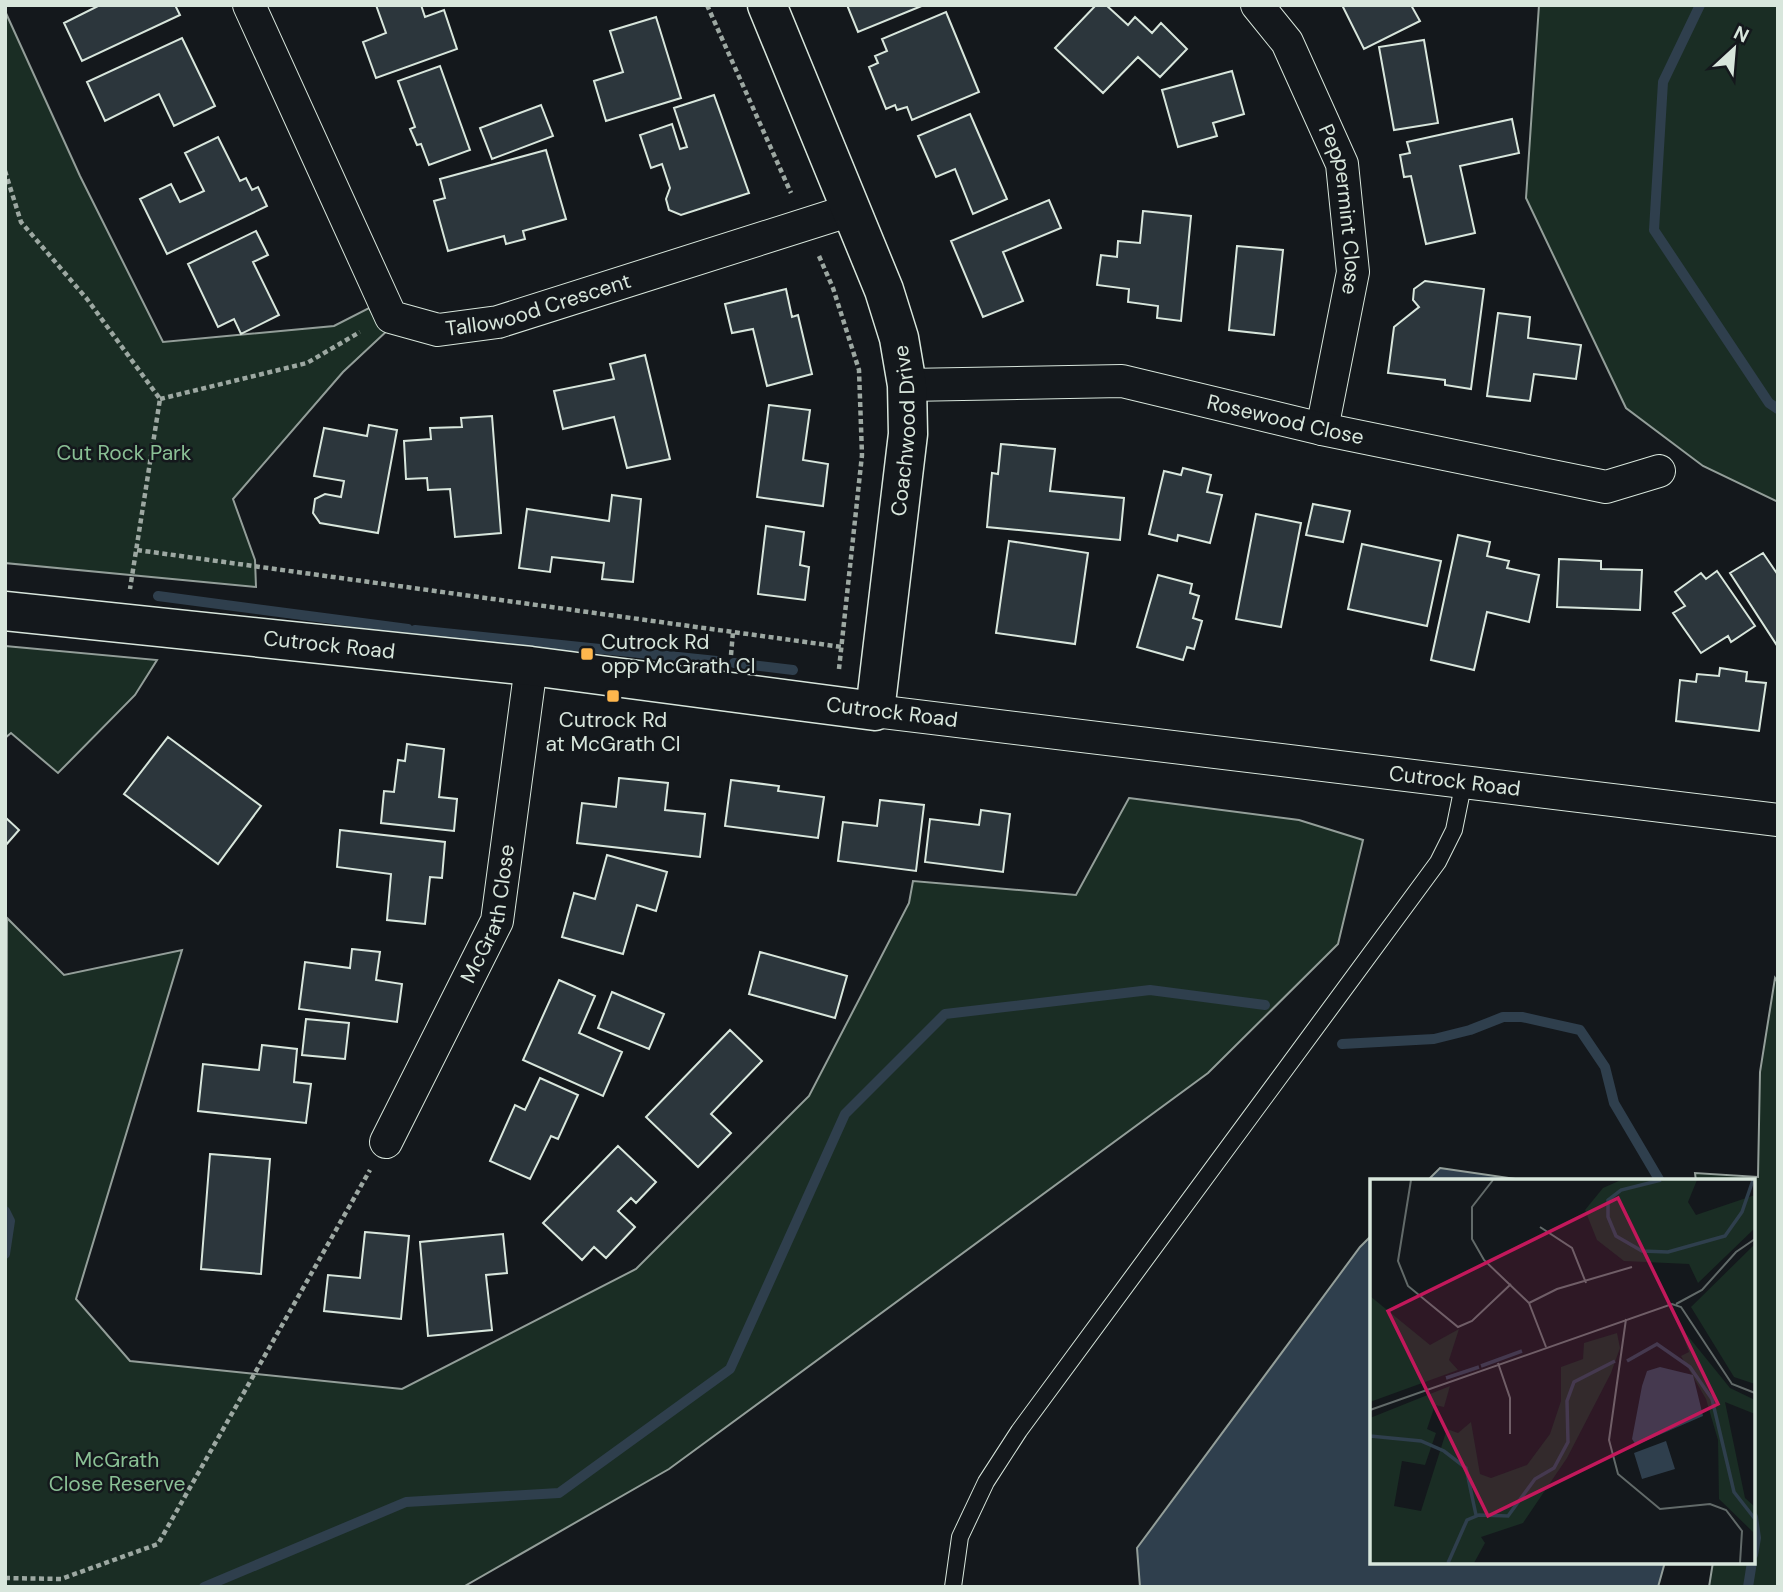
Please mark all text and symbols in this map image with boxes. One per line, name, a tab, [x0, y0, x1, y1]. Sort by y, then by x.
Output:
north arrow	[1699, 14, 1769, 84]
text: N	[1730, 20, 1753, 48]
street label: Peppermint Close	[1312, 120, 1367, 297]
street label: Tallowood Crescent	[444, 267, 634, 343]
street label: Coachwood Drive	[884, 343, 922, 518]
street label: Rosewood Close	[1204, 388, 1366, 451]
park label: Cut Rock Park	[57, 439, 192, 467]
street label: Cutrock Road	[262, 624, 396, 666]
place label: Cutrock Rd opp McGrath Cl	[601, 628, 755, 680]
marker: Cutrock Rd opp McGrath Cl	[579, 646, 595, 662]
marker: Cutrock Rd at McGrath Cl	[605, 688, 621, 704]
street label: Cutrock Road	[825, 690, 959, 734]
place label: Cutrock Rd at McGrath Cl	[545, 706, 681, 758]
street label: Cutrock Road	[1387, 759, 1522, 803]
street label: McGrath Close	[454, 843, 521, 988]
inset map	[1370, 1179, 1755, 1564]
park label: McGrath Close Reserve	[49, 1446, 185, 1498]

